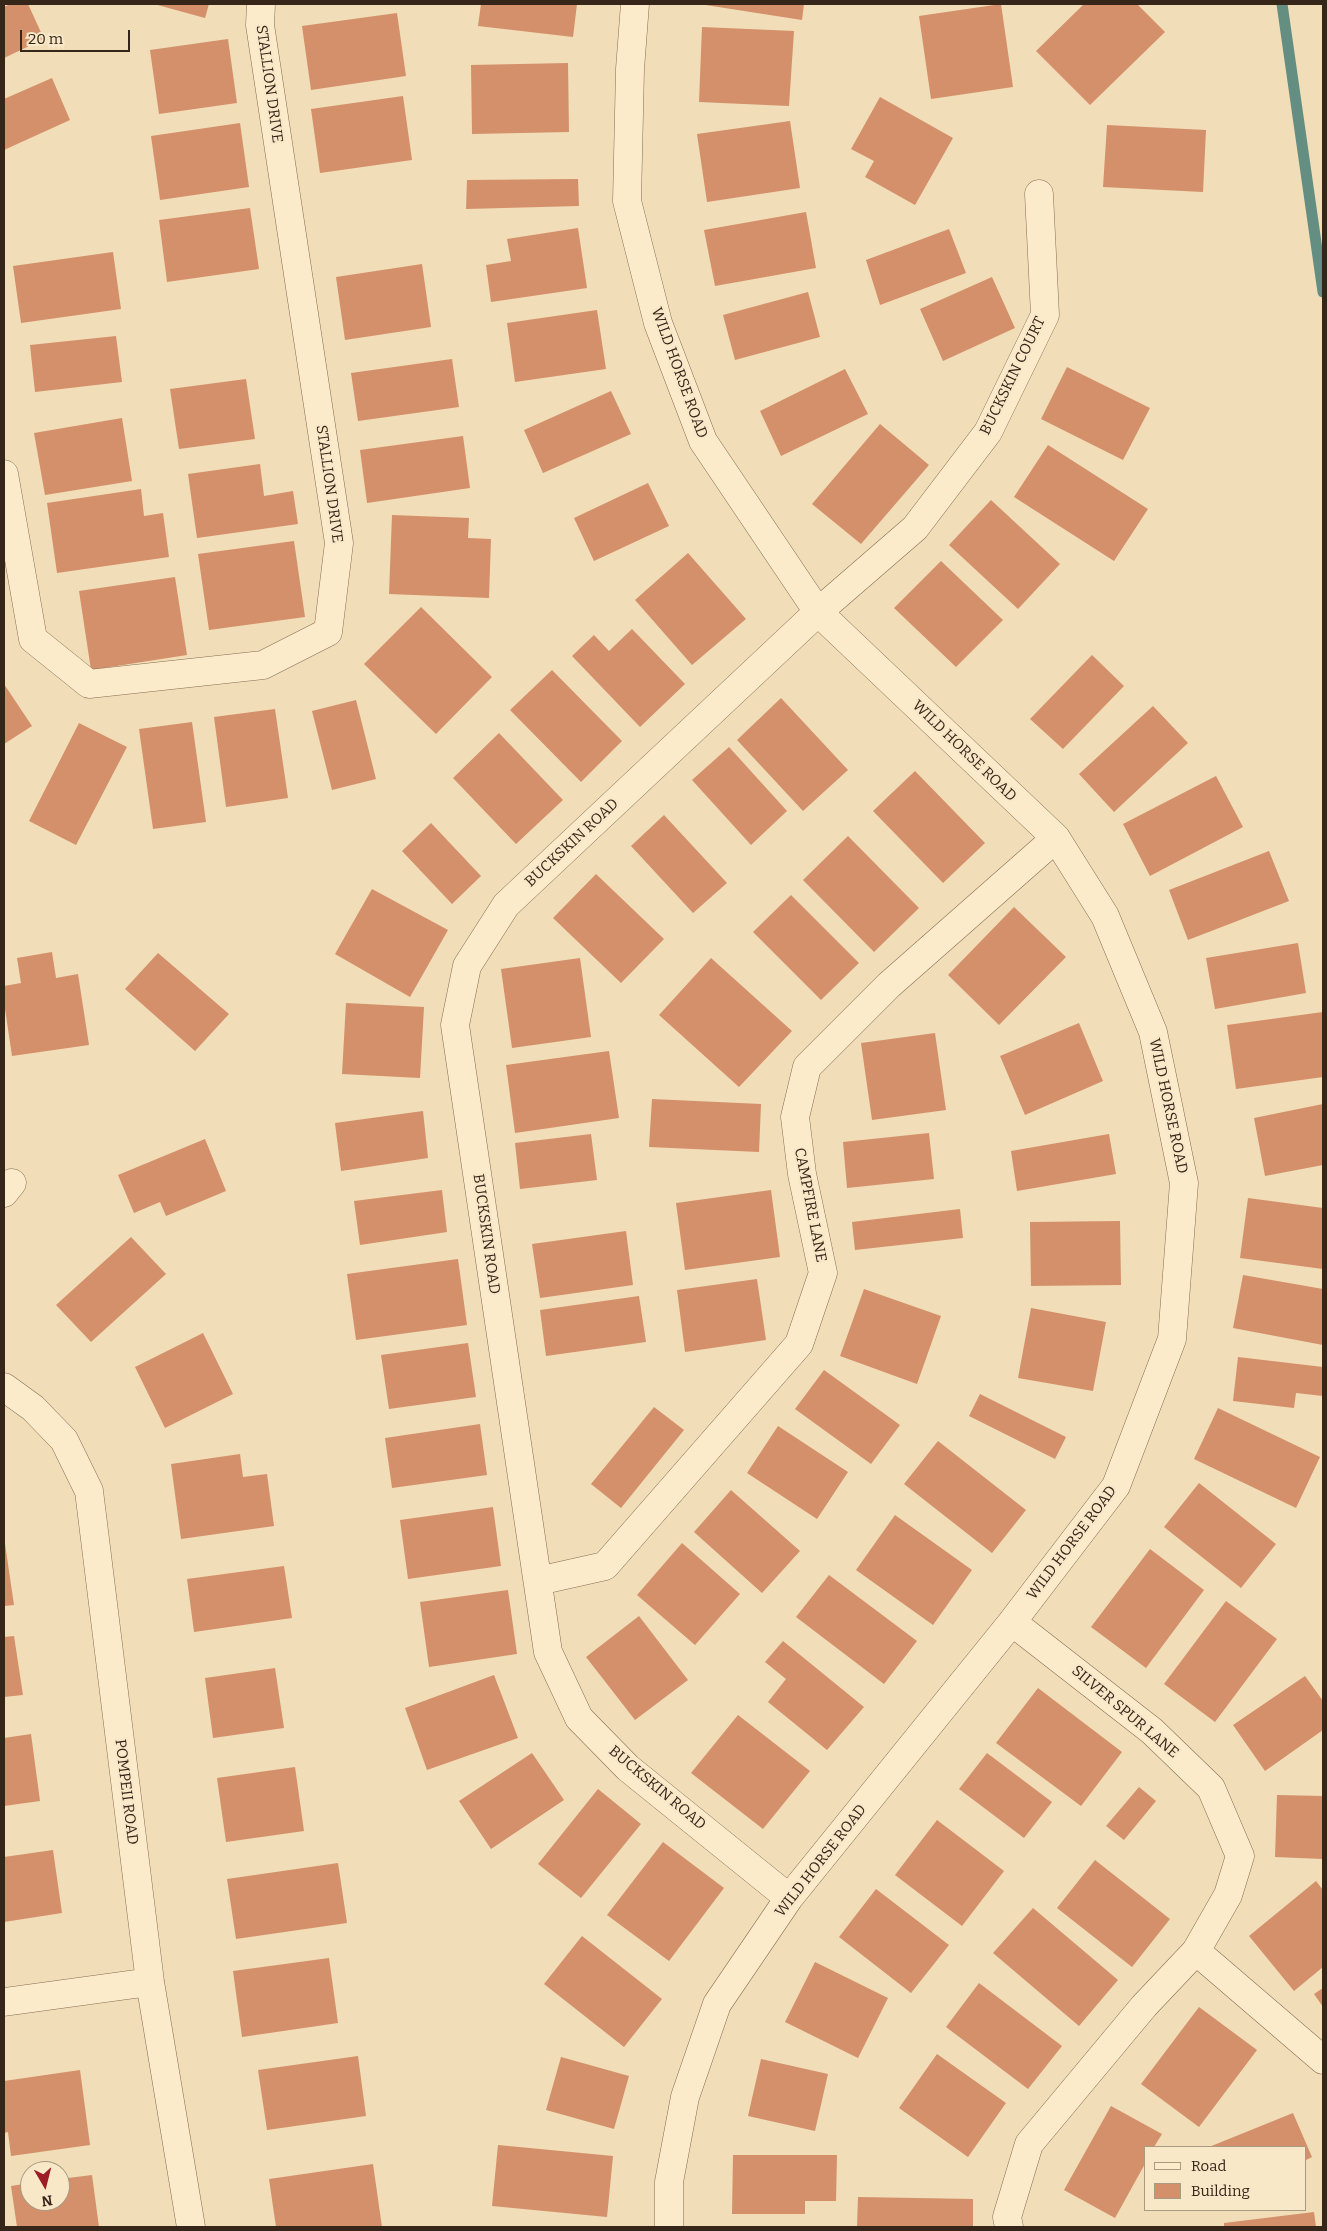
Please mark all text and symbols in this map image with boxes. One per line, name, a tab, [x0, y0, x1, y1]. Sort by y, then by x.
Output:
scale bar	[22, 20, 132, 52]
street label: STALLION DRIVE	[252, 24, 286, 144]
text: 20 m	[28, 30, 63, 48]
street label: WILD HORSE ROAD	[647, 305, 711, 441]
street label: BUCKSKIN COURT	[976, 314, 1050, 438]
street label: STALLION DRIVE	[312, 424, 346, 544]
street label: WILD HORSE ROAD	[908, 697, 1020, 805]
street label: BUCKSKIN ROAD	[522, 795, 622, 891]
street label: WILD HORSE ROAD	[1145, 1037, 1191, 1175]
street label: CAMPFIRE LANE	[790, 1146, 830, 1264]
street label: BUCKSKIN ROAD	[469, 1173, 503, 1295]
street label: WILD HORSE ROAD	[1023, 1483, 1121, 1603]
street label: SILVER SPUR LANE	[1068, 1662, 1182, 1762]
street label: POMPEII ROAD	[111, 1738, 141, 1846]
street label: BUCKSKIN ROAD	[605, 1742, 709, 1834]
street label: WILD HORSE ROAD	[771, 1801, 871, 1921]
legend	[1144, 2146, 1307, 2211]
text: Road	[1191, 2157, 1226, 2175]
north arrow	[20, 2161, 70, 2211]
text: Building	[1191, 2182, 1250, 2200]
text: N	[40, 2191, 54, 2210]

